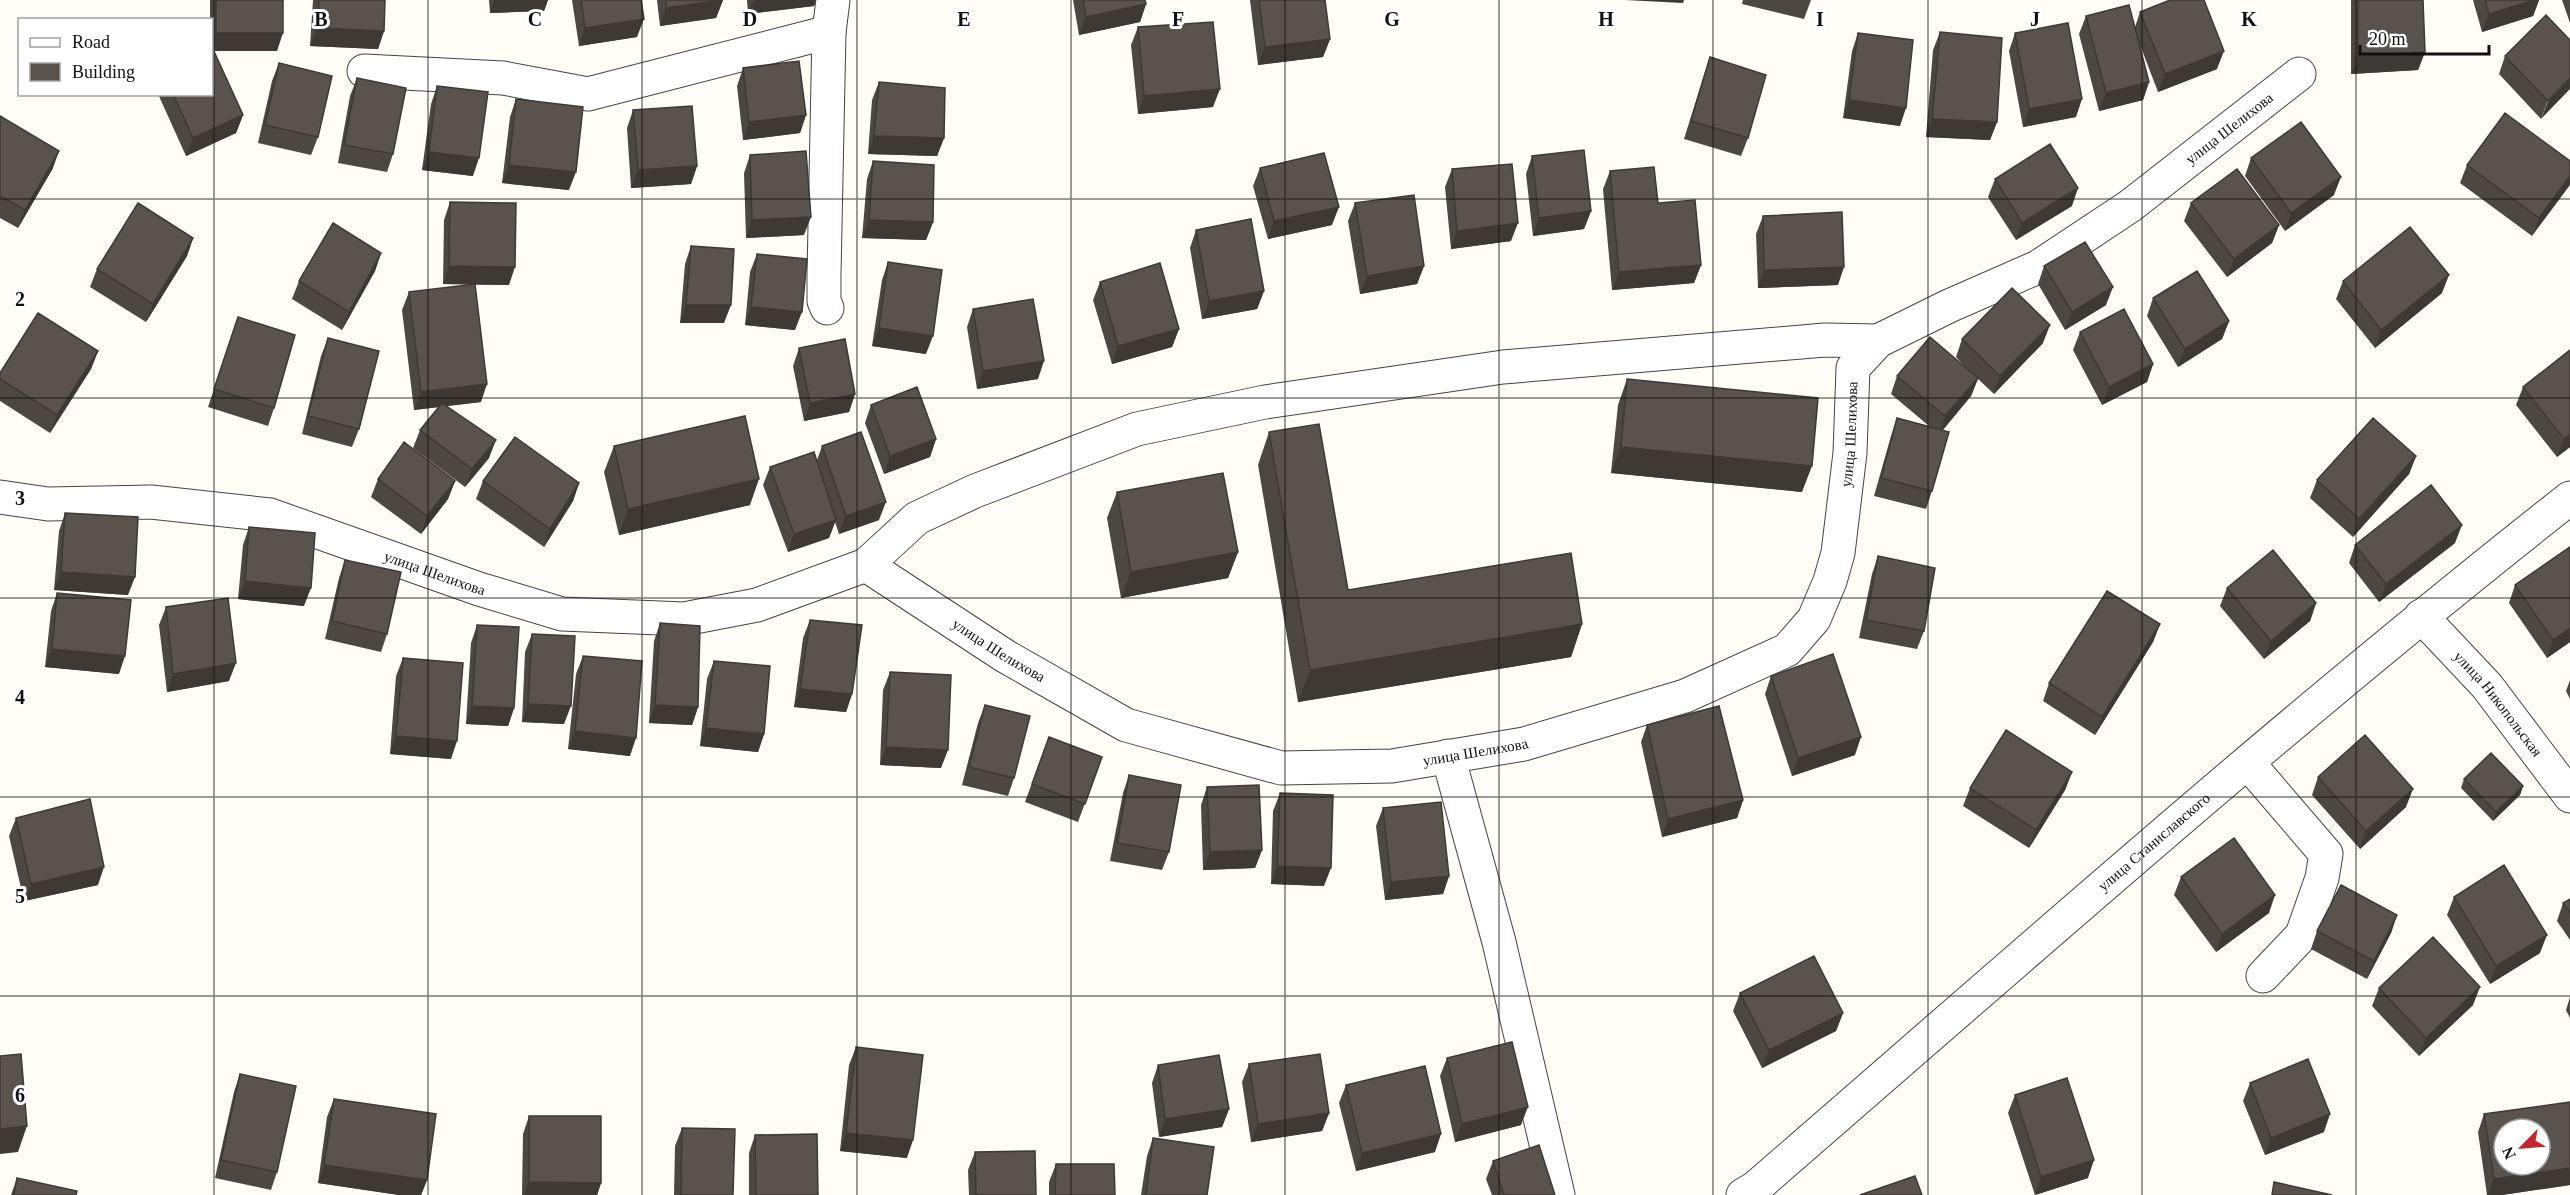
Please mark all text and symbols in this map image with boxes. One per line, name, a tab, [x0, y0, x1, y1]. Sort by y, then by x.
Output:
text: B	[314, 8, 328, 30]
text: C	[528, 8, 542, 30]
text: D	[743, 8, 757, 30]
text: E	[957, 8, 971, 30]
text: F	[1172, 8, 1184, 30]
text: G	[1384, 8, 1400, 30]
text: H	[1598, 8, 1614, 30]
text: I	[1816, 8, 1824, 30]
text: J	[2030, 8, 2040, 30]
text: K	[2241, 8, 2257, 30]
legend	[18, 18, 213, 96]
scale bar	[2360, 18, 2489, 56]
text: 20 m	[2369, 29, 2406, 49]
text: Road	[72, 32, 110, 52]
text: Building	[72, 62, 135, 82]
street label: улица Шелихова	[2183, 89, 2276, 167]
text: 2	[15, 288, 25, 310]
street label: улица Шелихова	[1838, 381, 1861, 488]
text: 3	[15, 487, 25, 509]
street label: улица Шелихова	[382, 548, 487, 599]
street label: улица Шелихова	[949, 616, 1048, 685]
street label: улица Никопольская	[2451, 648, 2545, 760]
text: 4	[15, 686, 25, 708]
street label: улица Шелихова	[1422, 735, 1530, 769]
street label: улица Станиславского	[2095, 790, 2213, 894]
text: 5	[15, 885, 25, 907]
text: 6	[15, 1084, 25, 1106]
north arrow	[2492, 1117, 2552, 1177]
text: N	[2499, 1144, 2519, 1162]

